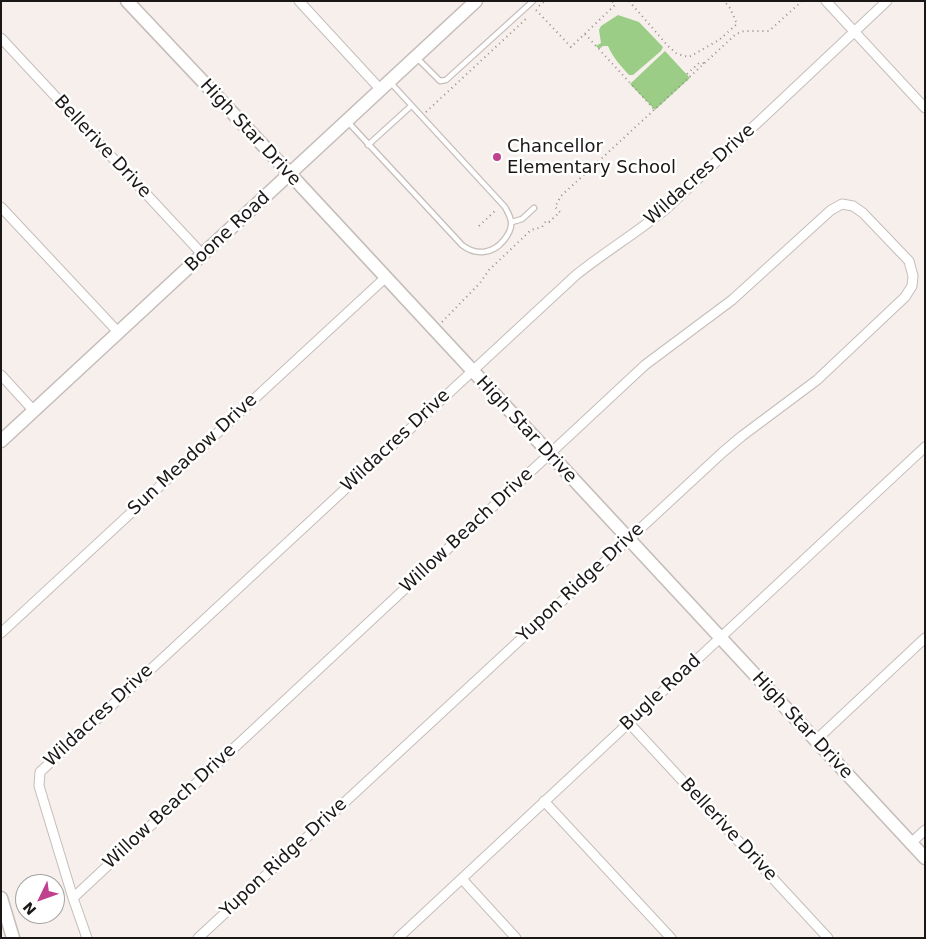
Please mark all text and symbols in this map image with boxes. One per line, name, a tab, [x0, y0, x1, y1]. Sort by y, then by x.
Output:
street label: High Star Drive	[195, 75, 305, 191]
street label: Bellerive Drive	[49, 91, 155, 203]
street label: Wildacres Drive	[640, 120, 760, 230]
place label: Chancellor Elementary School	[507, 136, 676, 178]
marker: Chancellor Elementary School	[491, 151, 503, 163]
street label: Boone Road	[181, 187, 275, 277]
street label: High Star Drive	[471, 372, 581, 488]
street label: Wildacres Drive	[337, 385, 455, 497]
street label: Sun Meadow Drive	[124, 390, 262, 520]
street label: Willow Beach Drive	[396, 464, 538, 598]
street label: Yupon Ridge Drive	[513, 519, 649, 647]
street label: Bugle Road	[616, 650, 706, 736]
street label: Wildacres Drive	[40, 660, 158, 772]
street label: High Star Drive	[747, 668, 857, 784]
street label: Willow Beach Drive	[99, 740, 241, 874]
street label: Bellerive Drive	[675, 774, 781, 886]
street label: Yupon Ridge Drive	[216, 794, 352, 922]
north arrow	[15, 874, 65, 924]
text: N	[20, 899, 39, 918]

